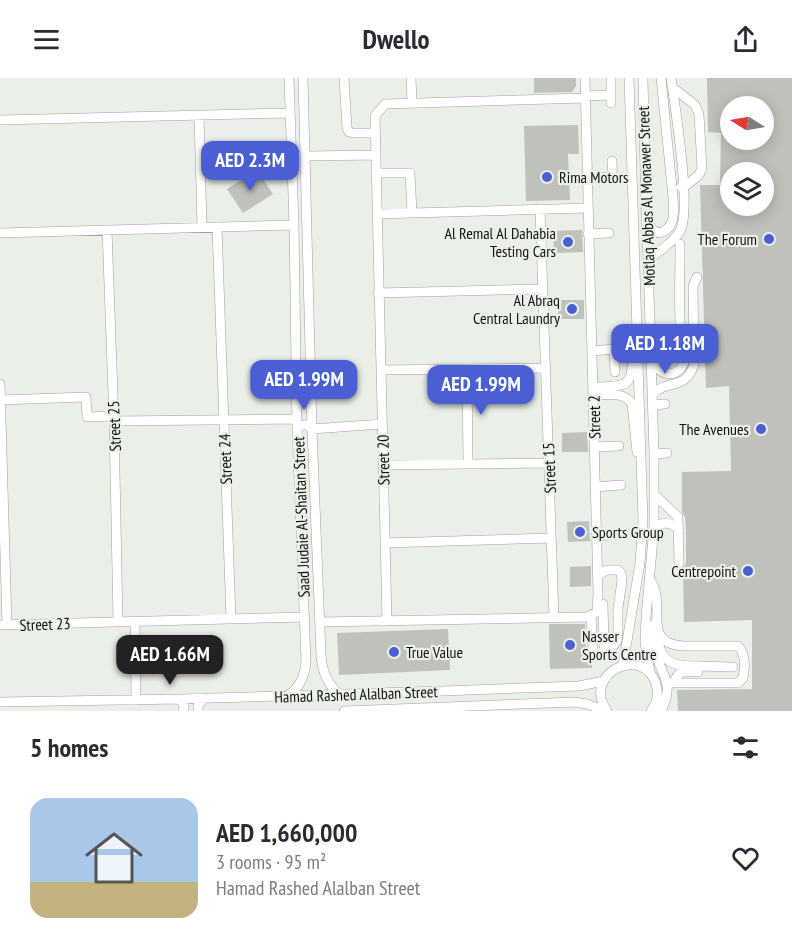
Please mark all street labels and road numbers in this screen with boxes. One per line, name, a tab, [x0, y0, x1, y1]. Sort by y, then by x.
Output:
street label: Motlaq Abbas Al Monawer Street	[633, 105, 659, 286]
street label: Street 2	[584, 395, 604, 439]
street label: Street 25	[103, 400, 125, 452]
street label: Street 24	[214, 433, 236, 485]
street label: Street 20	[373, 434, 393, 486]
street label: Saad Judaie Al-Shaitan Street	[288, 436, 314, 598]
street label: Street 15	[538, 442, 560, 494]
street label: Street 23	[19, 613, 71, 635]
street label: Hamad Rashed Alalban Street	[274, 681, 439, 707]

